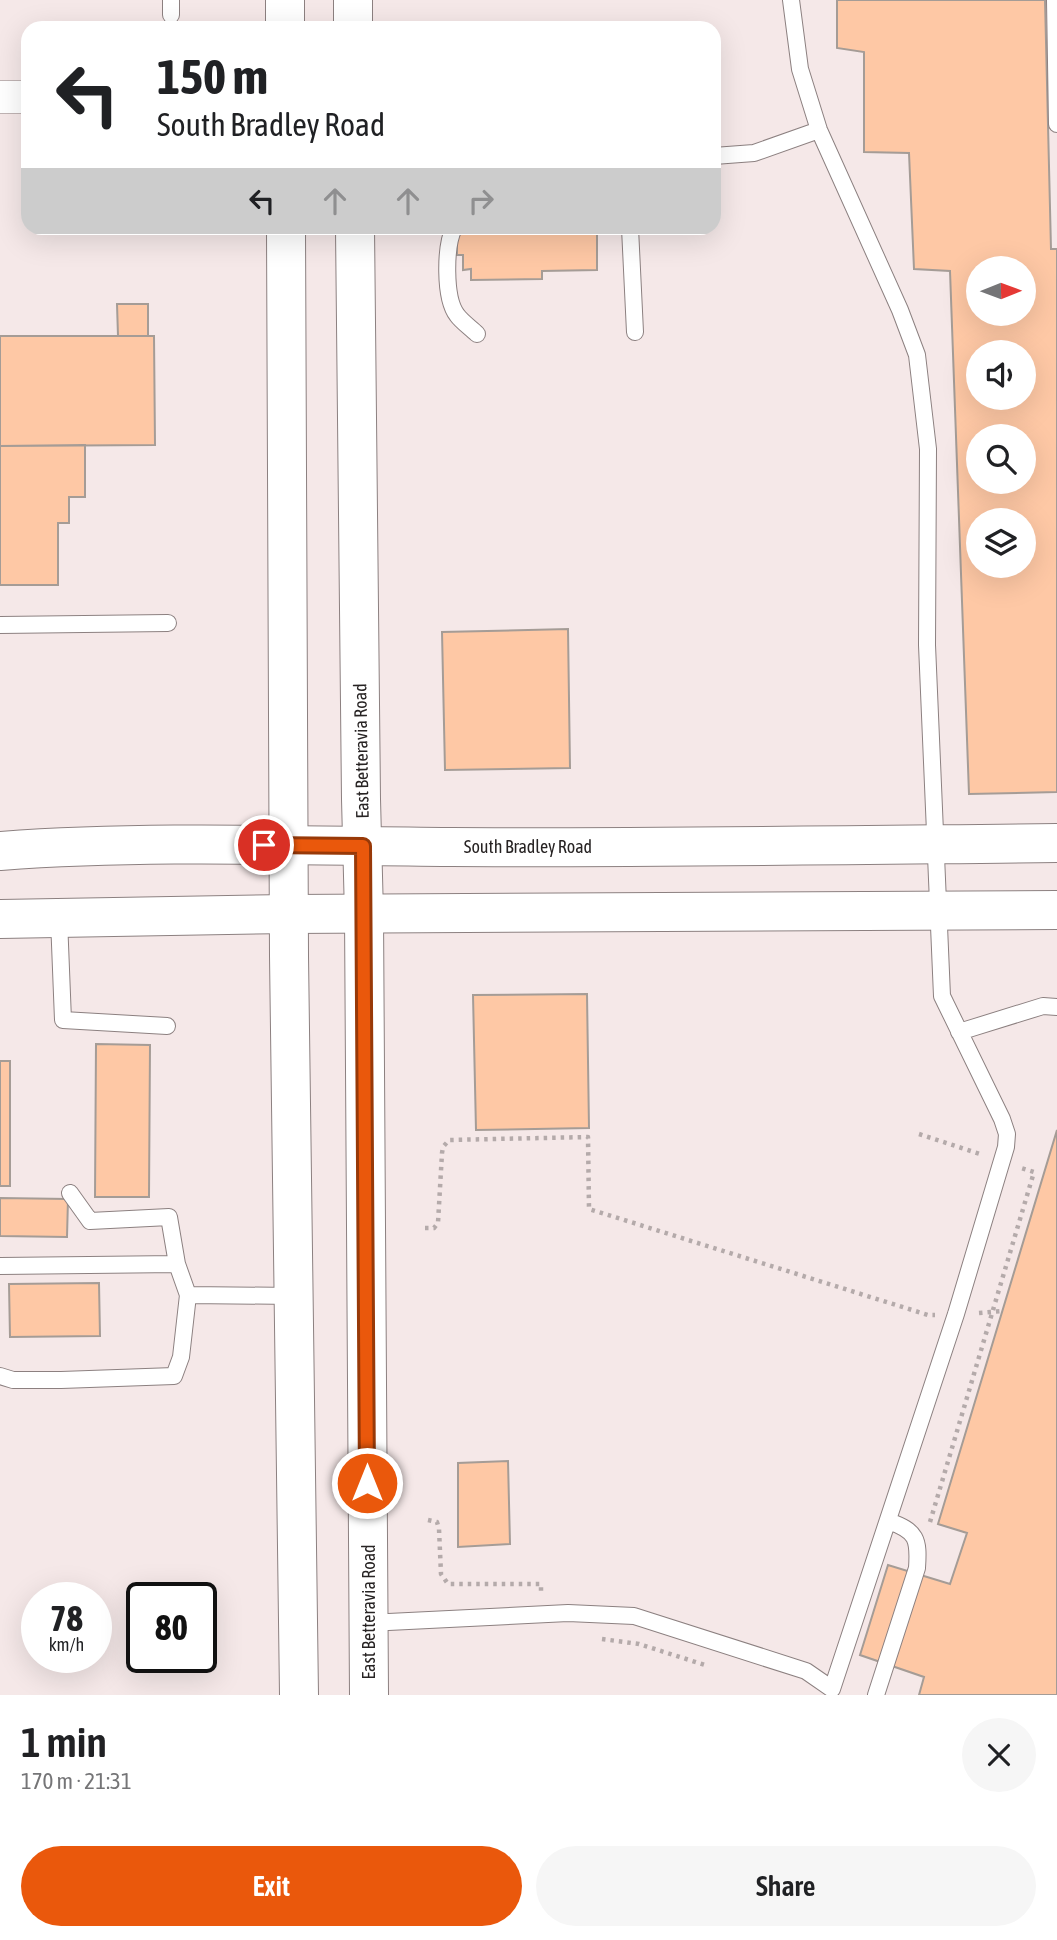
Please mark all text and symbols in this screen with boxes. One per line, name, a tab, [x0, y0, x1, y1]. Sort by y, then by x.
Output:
text: 150 m	[157, 48, 268, 104]
icon: left	[42, 49, 133, 140]
text: South Bradley Road	[157, 106, 385, 143]
icon: left	[243, 182, 281, 220]
icon: ahead	[316, 182, 354, 220]
icon: ahead	[389, 182, 427, 220]
icon: right	[462, 182, 500, 220]
north arrow	[966, 256, 1036, 326]
map controls	[966, 256, 1036, 578]
button: sound	[966, 340, 1036, 410]
button: search	[966, 424, 1036, 494]
button: layers	[966, 508, 1036, 578]
street label: East Betteravia Road	[349, 683, 373, 819]
pin	[234, 815, 294, 875]
icon: arrive	[245, 826, 283, 864]
street label: South Bradley Road	[464, 836, 592, 857]
position arrow	[330, 1446, 404, 1520]
street label: East Betteravia Road	[358, 1544, 379, 1680]
speed limit sign: 80	[126, 1582, 217, 1673]
text: 78	[50, 1598, 83, 1638]
text: km/h	[49, 1634, 84, 1655]
text: 1 min	[21, 1718, 107, 1766]
button: close	[962, 1718, 1036, 1792]
text: 170 m · 21:31	[21, 1768, 132, 1794]
button: Exit	[21, 1846, 522, 1926]
button: Share	[536, 1846, 1036, 1926]

